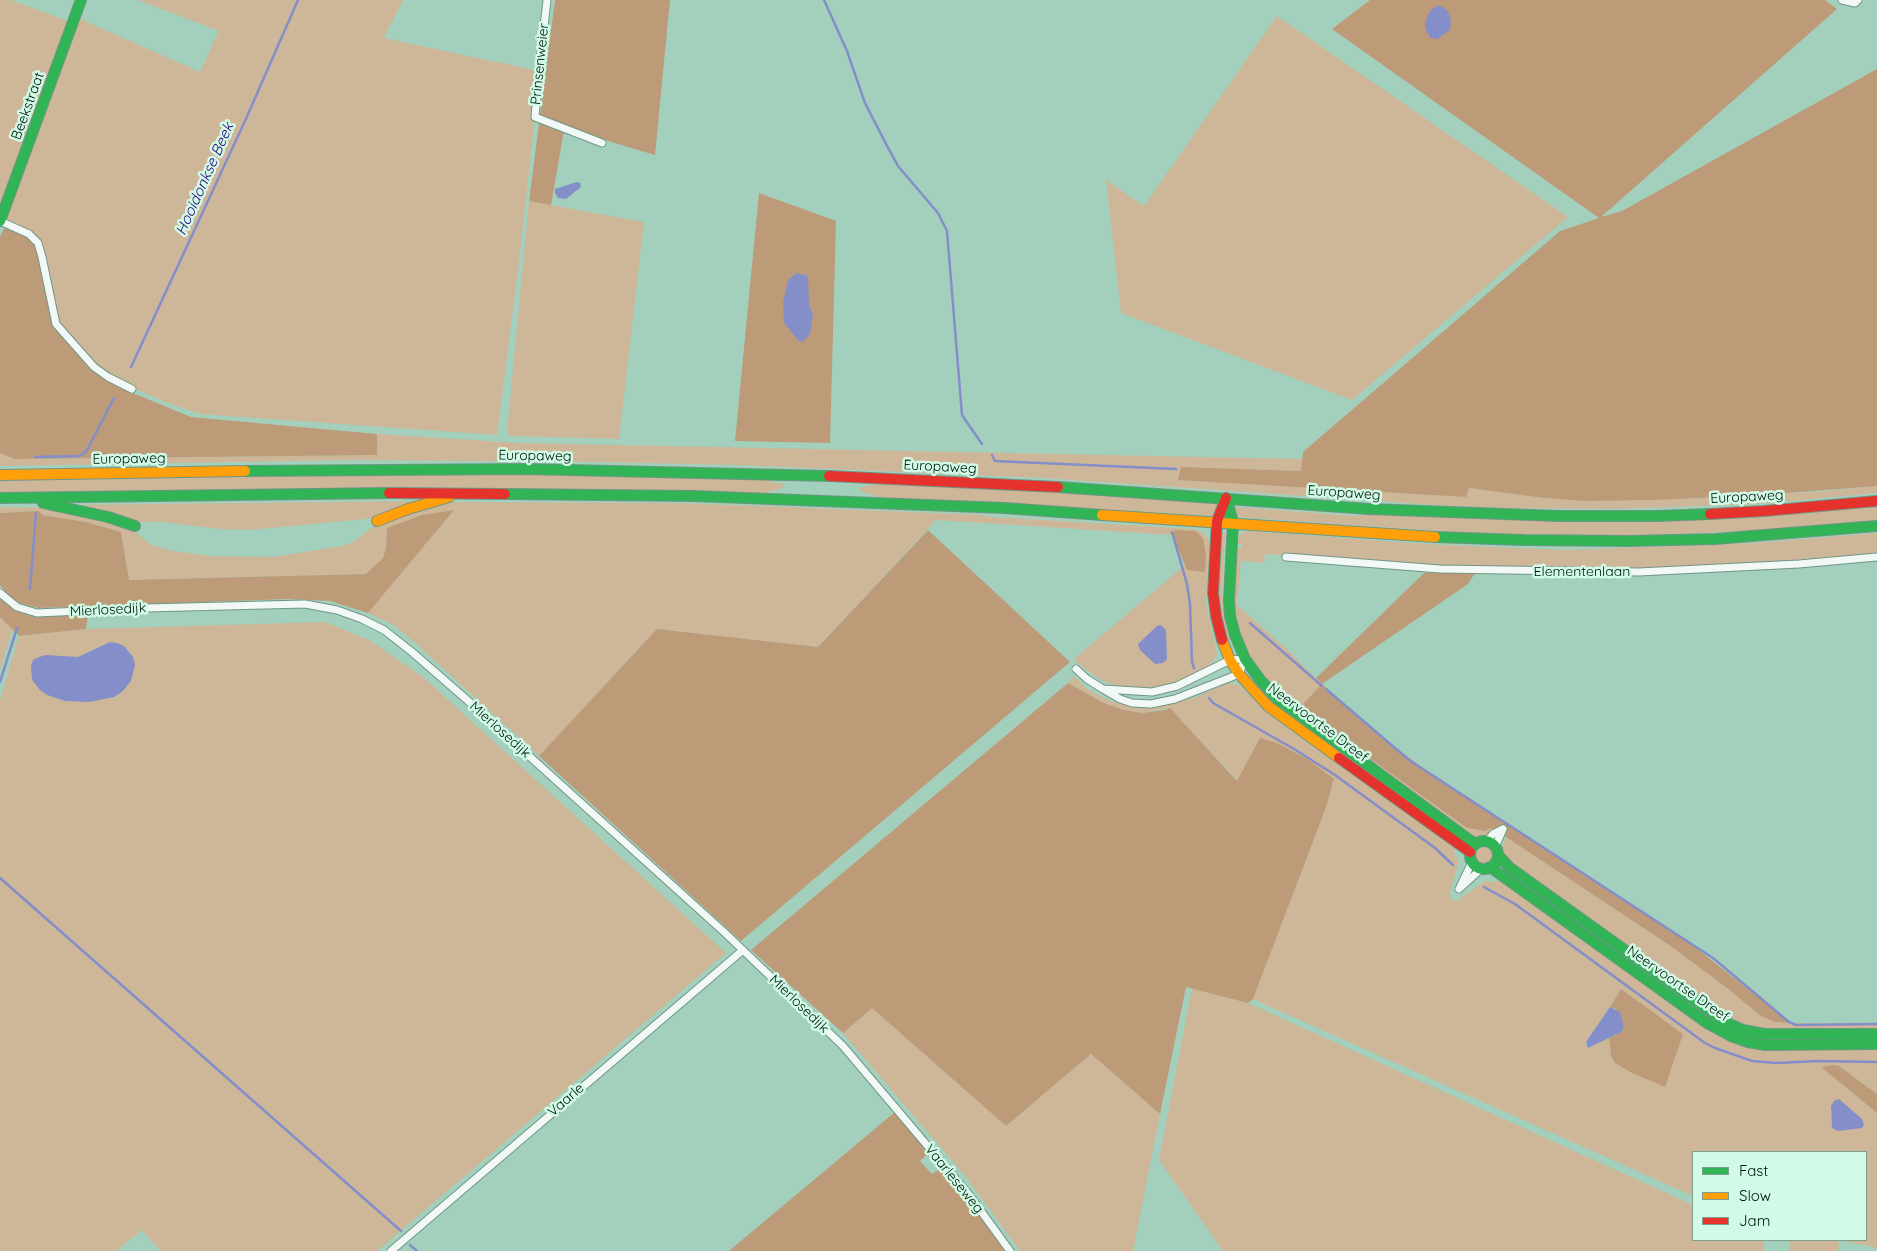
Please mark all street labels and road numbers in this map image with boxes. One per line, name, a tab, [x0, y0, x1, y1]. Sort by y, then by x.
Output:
street label: Prinsenweier	[527, 22, 553, 106]
street label: Beekstraat	[8, 70, 48, 142]
street label: Europaweg	[498, 447, 572, 465]
street label: Europaweg	[92, 450, 166, 468]
street label: Europaweg	[903, 457, 977, 477]
street label: Europaweg	[1307, 482, 1381, 504]
street label: Europaweg	[1710, 487, 1784, 507]
street label: Elementenlaan	[1534, 564, 1630, 580]
street label: Mierlosedijk	[69, 600, 147, 620]
street label: Neervoortse Dreef	[1265, 680, 1371, 766]
street label: Mierlosedijk	[466, 698, 534, 762]
street label: Neervoortse Dreef	[1624, 942, 1732, 1026]
street label: Mierlosedijk	[766, 971, 832, 1037]
street label: Vaarle	[544, 1080, 588, 1120]
street label: Vaarleseweg	[921, 1141, 987, 1217]

